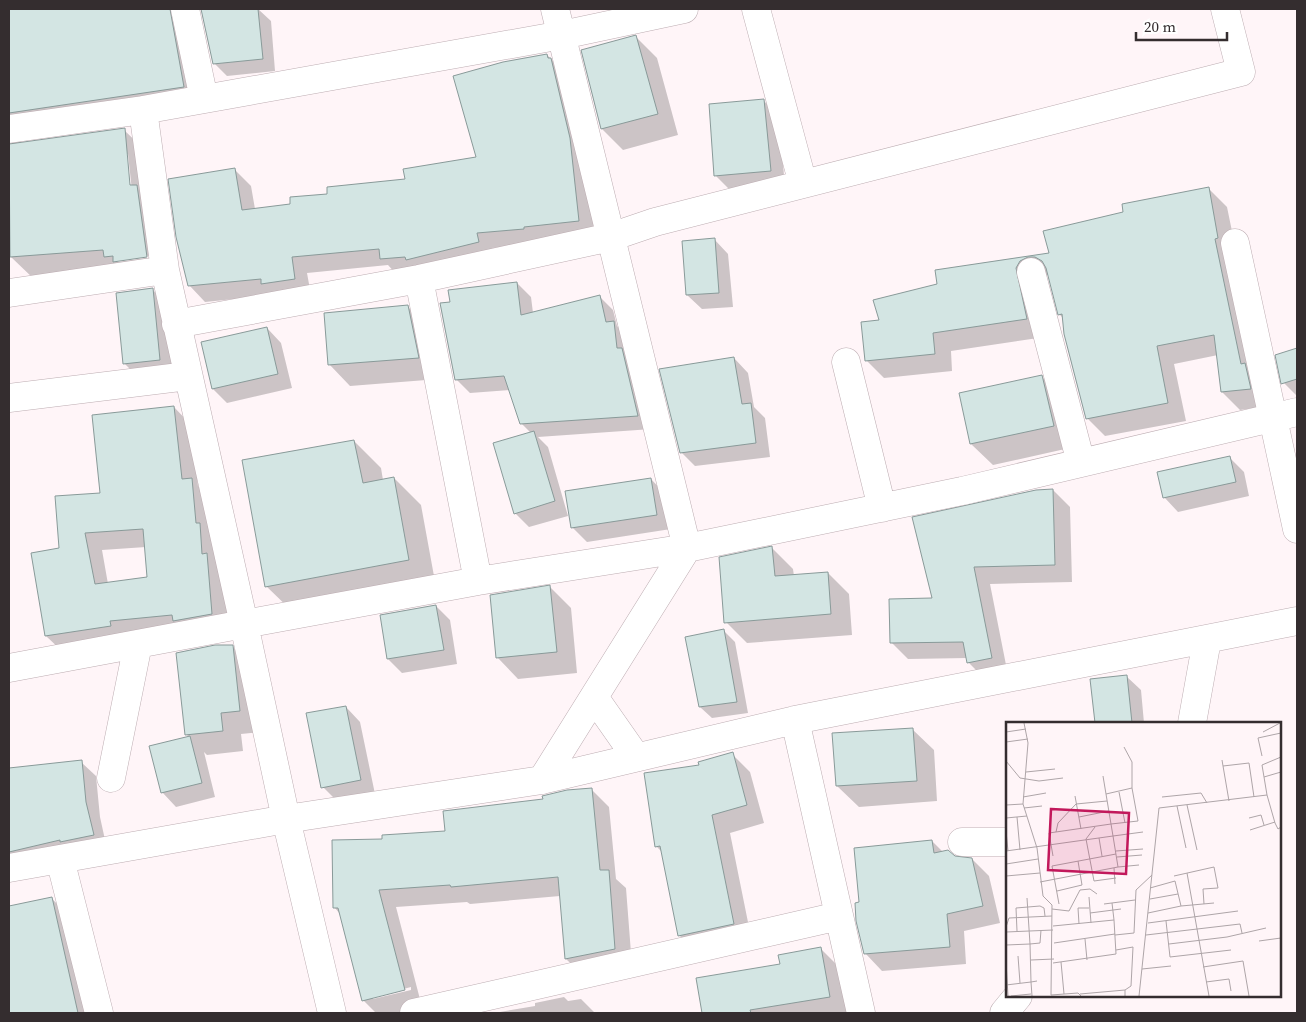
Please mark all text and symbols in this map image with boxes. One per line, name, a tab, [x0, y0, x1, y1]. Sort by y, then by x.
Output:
scale bar	[1136, 10, 1227, 42]
text: 20 m	[1144, 16, 1176, 37]
inset map	[1006, 722, 1281, 997]

